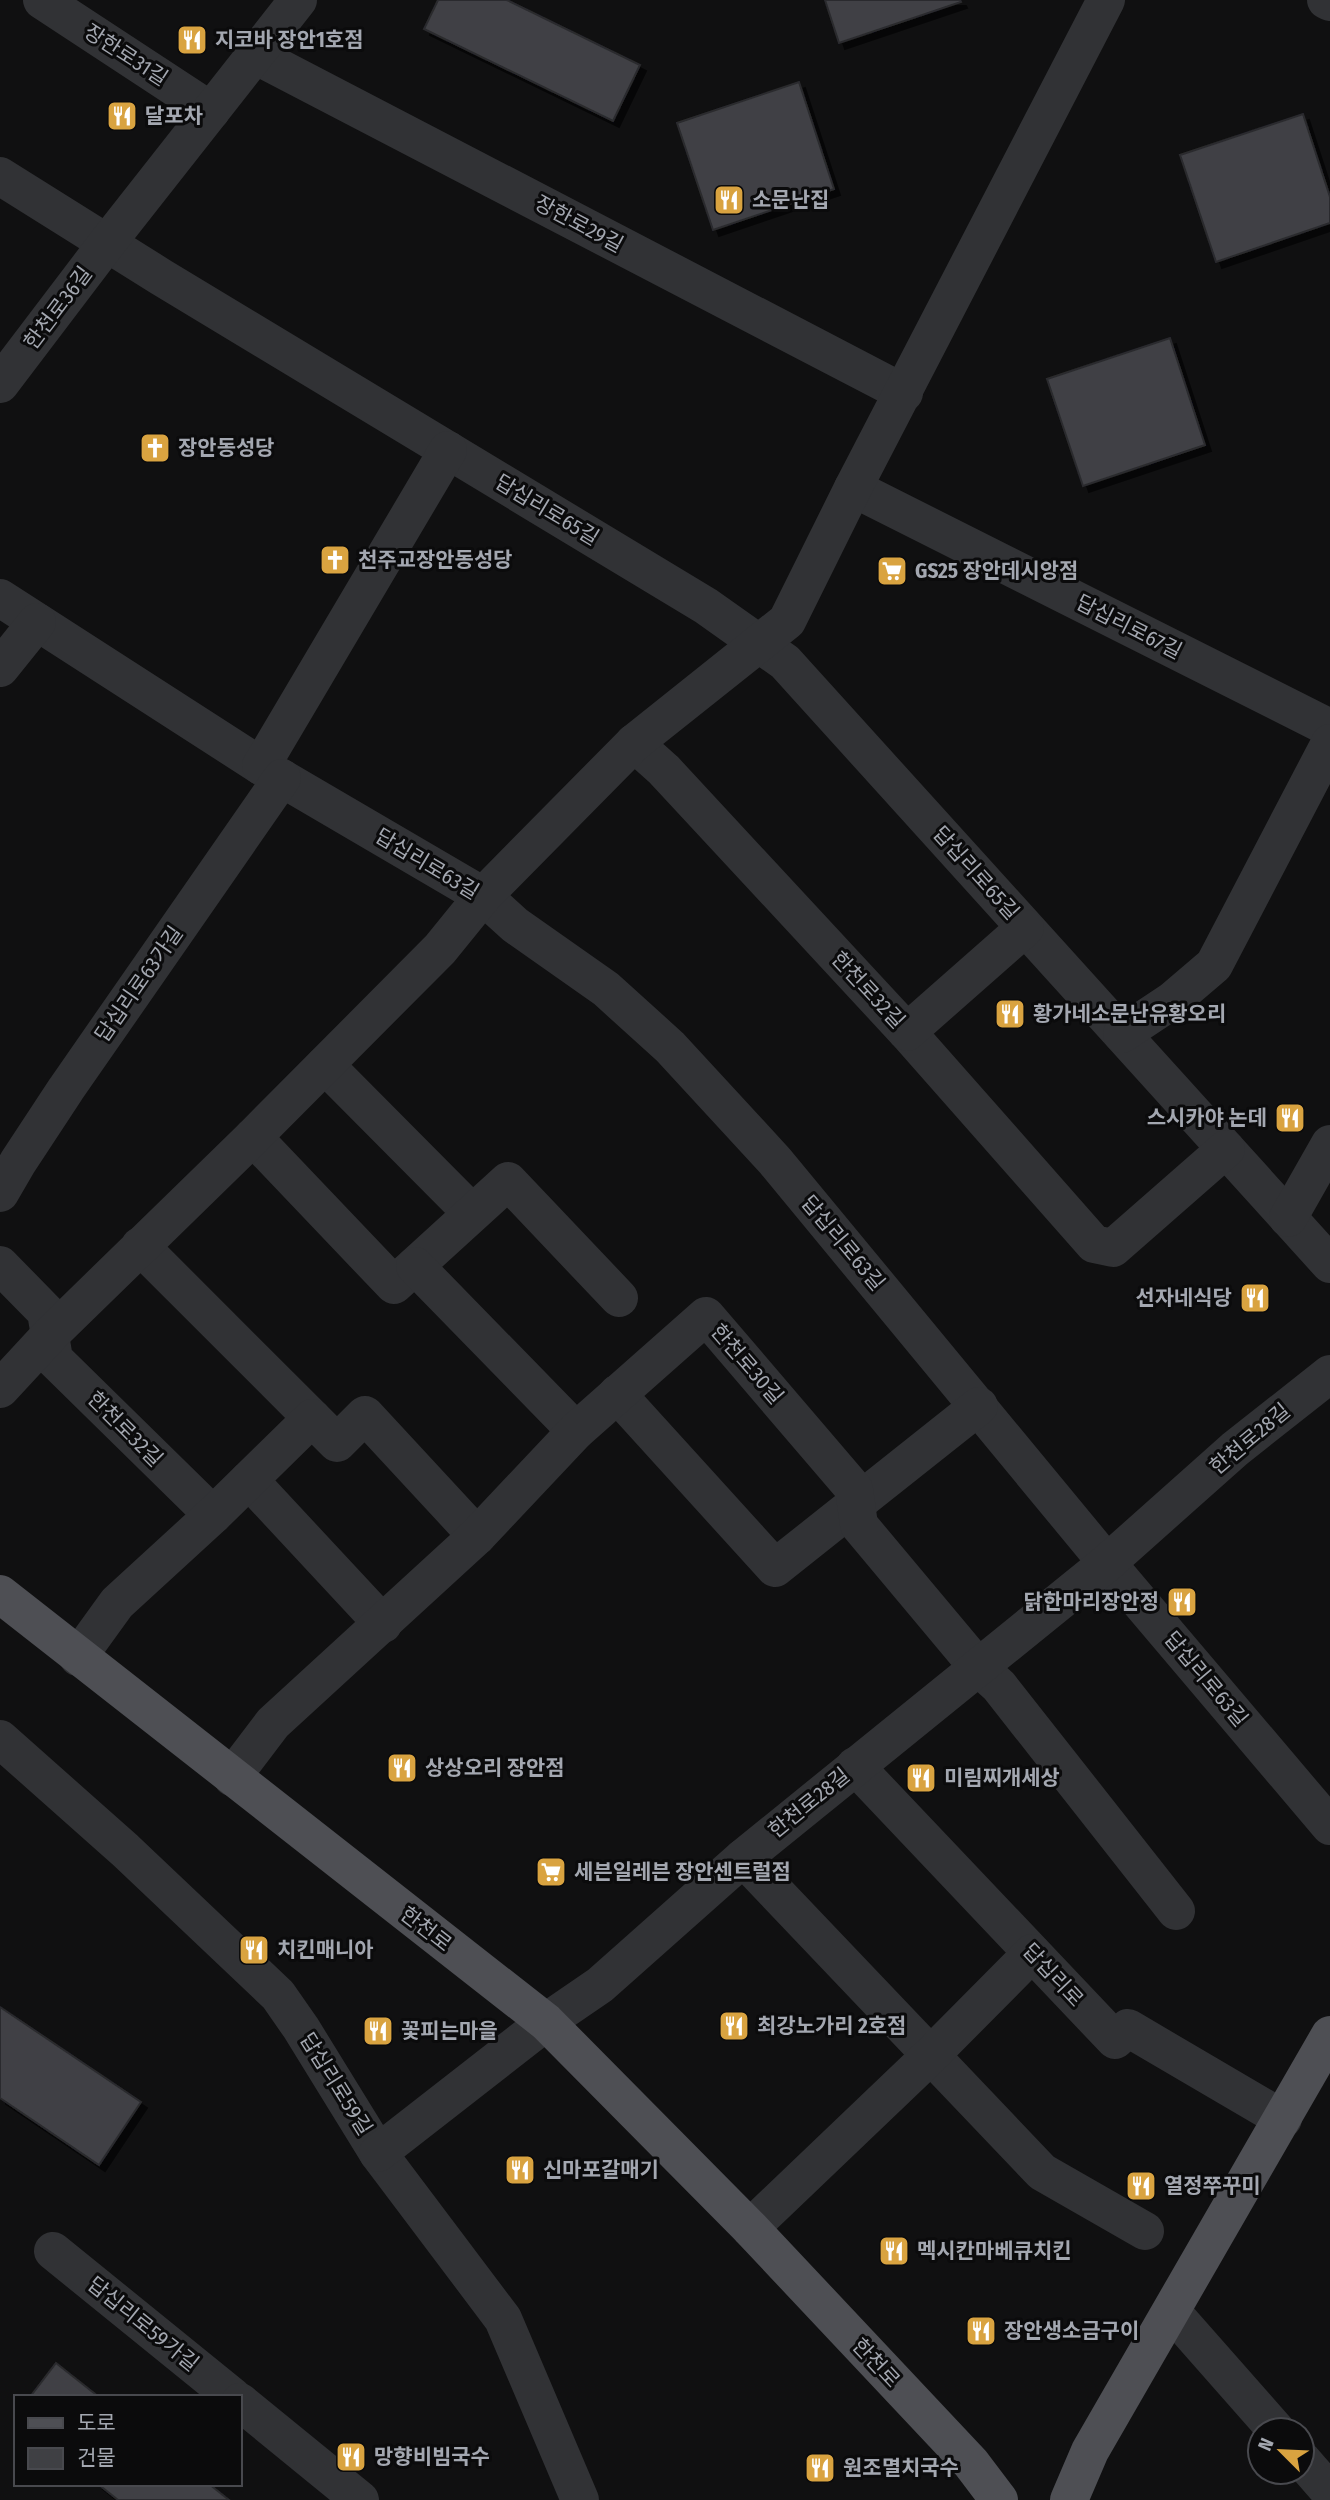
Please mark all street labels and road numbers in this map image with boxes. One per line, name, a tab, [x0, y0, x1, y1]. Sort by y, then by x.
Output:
street label: 장한로31길	[79, 18, 173, 92]
street label: 장한로29길	[530, 190, 628, 258]
street label: 한천로36길	[18, 261, 98, 355]
street label: 답십리로65길	[490, 469, 604, 551]
street label: 답십리로67길	[1072, 589, 1186, 665]
street label: 답십리로65길	[927, 821, 1025, 925]
street label: 답십리로63길	[370, 823, 484, 905]
street label: 답십리로63가길	[89, 921, 189, 1047]
street label: 한천로32길	[826, 946, 910, 1034]
street label: 답십리로63길	[796, 1190, 890, 1296]
street label: 한천로30길	[705, 1319, 789, 1409]
street label: 한천로32길	[82, 1386, 168, 1472]
street label: 한천로28길	[1204, 1398, 1296, 1480]
street label: 답십리로63길	[1159, 1626, 1253, 1732]
street label: 한천로28길	[763, 1762, 855, 1844]
street label: 한천로	[395, 1901, 457, 1957]
street label: 답십리로	[1017, 1938, 1089, 2012]
street label: 답십리로59길	[294, 2028, 378, 2140]
street label: 답십리로59가길	[82, 2271, 204, 2377]
street label: 한천로	[847, 2333, 905, 2393]

